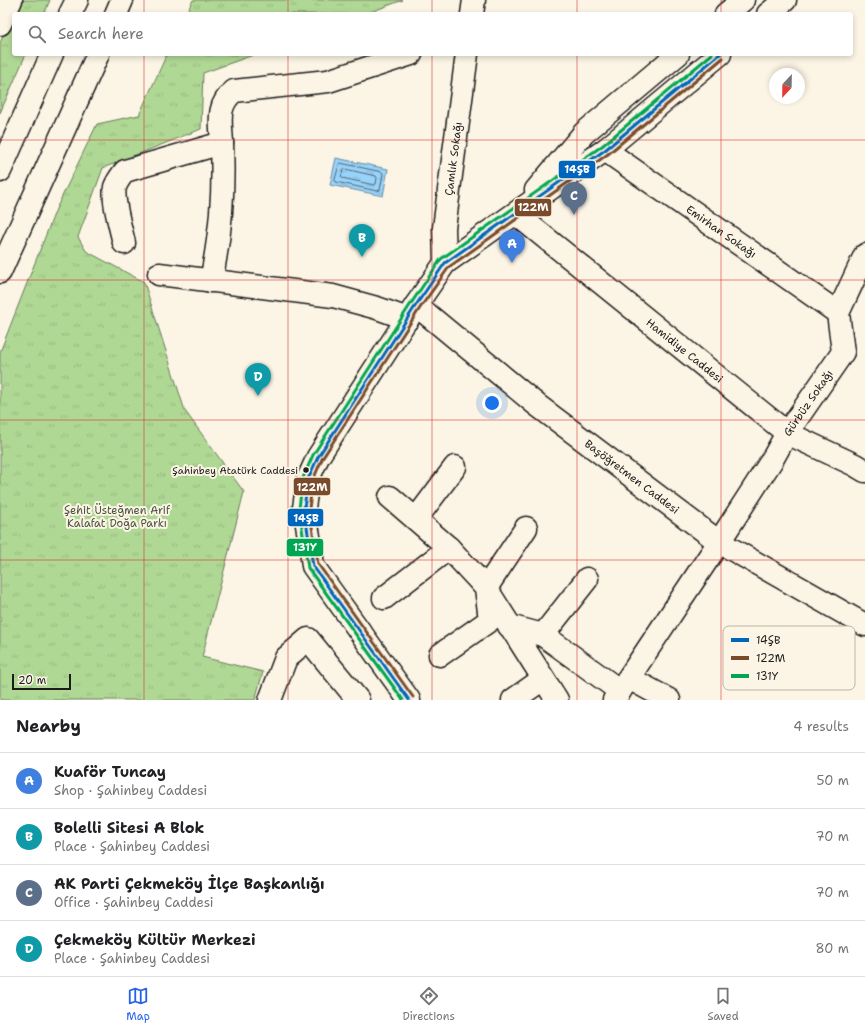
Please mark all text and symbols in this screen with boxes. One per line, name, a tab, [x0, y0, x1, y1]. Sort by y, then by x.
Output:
search box	[12, 12, 853, 56]
icon: search	[26, 23, 48, 45]
text: Search here	[58, 24, 144, 44]
north arrow	[769, 68, 805, 104]
street label: Çamlık Sokağı	[441, 121, 466, 196]
line badge: 14ŞB	[558, 160, 596, 179]
text: 14ŞB	[564, 162, 590, 177]
pin: C	[561, 182, 587, 215]
line badge: 122M	[514, 198, 552, 217]
text: 122M	[517, 200, 549, 215]
street label: Emirhan Sokağı	[683, 202, 759, 262]
pin: B	[349, 224, 375, 257]
pin: A	[499, 230, 525, 263]
street label: Hamidiye Caddesi	[643, 315, 726, 386]
pin: D	[245, 363, 271, 396]
street label: Gürbüz Sokağı	[780, 367, 837, 439]
your location	[482, 393, 502, 413]
street label: Başöğretmen Caddesi	[581, 436, 682, 517]
place label: Şahinbey Atatürk Caddesi	[172, 464, 298, 477]
marker: Şahinbey Atatürk Caddesi	[301, 465, 311, 475]
line badge: 122M	[293, 477, 331, 496]
text: 122M	[296, 480, 328, 495]
park label: Şehit Üsteğmen Arif Kalafat Doğa Parkı	[64, 503, 171, 531]
line badge: 14ŞB	[287, 508, 324, 527]
text: 14ŞB	[293, 511, 319, 526]
line badge: 131Y	[286, 538, 324, 557]
text: 131Y	[293, 540, 317, 555]
legend	[723, 626, 855, 690]
text: 14ŞB	[756, 633, 781, 648]
text: 122M	[756, 651, 786, 666]
text: 131Y	[756, 669, 779, 684]
scale bar	[12, 672, 71, 691]
text: 20 m	[18, 673, 46, 688]
text: Nearby	[16, 715, 81, 737]
text: 4 results	[793, 718, 849, 735]
text: Kuaför Tuncay	[54, 762, 166, 782]
text: A	[24, 772, 34, 789]
text: 50 m	[816, 772, 849, 789]
text: Shop · Şahinbey Caddesi	[54, 782, 207, 799]
text: Bolelli Sitesi A Blok	[54, 818, 204, 838]
text: B	[25, 828, 33, 845]
text: 70 m	[815, 828, 849, 845]
text: Place · Şahinbey Caddesi	[54, 838, 210, 855]
text: AK Parti Çekmeköy İlçe Başkanlığı	[54, 874, 325, 894]
text: C	[25, 884, 33, 901]
text: 70 m	[815, 884, 849, 901]
text: Office · Şahinbey Caddesi	[54, 894, 214, 911]
text: Çekmeköy Kültür Merkezi	[54, 930, 256, 950]
text: D	[24, 940, 34, 957]
text: 80 m	[815, 940, 849, 957]
text: Place · Şahinbey Caddesi	[54, 950, 210, 967]
tab: Map	[126, 985, 150, 1024]
tab: Directions	[402, 985, 455, 1024]
tab: Saved	[707, 985, 739, 1024]

